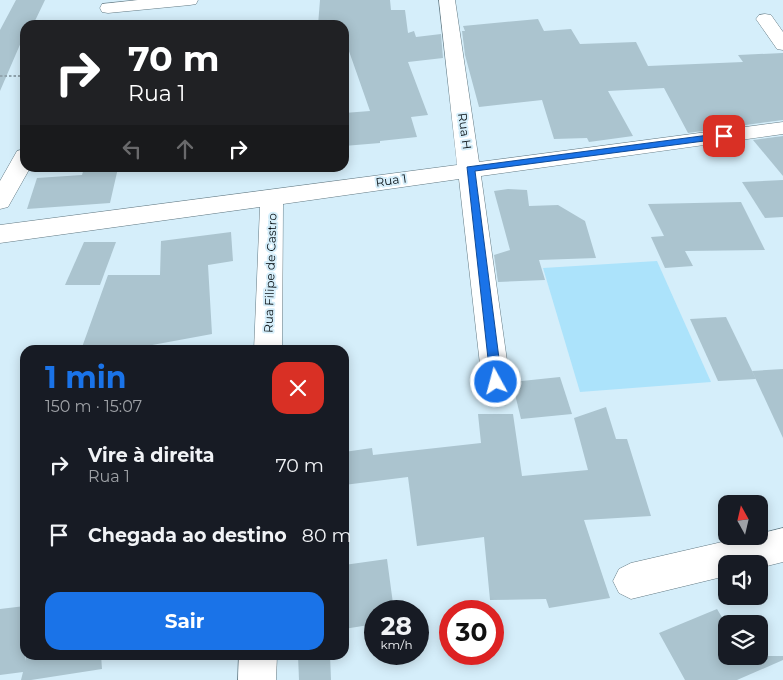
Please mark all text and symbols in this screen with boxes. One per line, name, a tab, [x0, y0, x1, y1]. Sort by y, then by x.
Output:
text: 70 m	[128, 37, 219, 80]
icon: right	[45, 40, 110, 105]
text: Rua 1	[128, 80, 185, 107]
street label: Rua H	[455, 112, 475, 150]
pin	[703, 115, 745, 157]
icon: arrive	[710, 122, 738, 150]
icon: left	[118, 135, 146, 163]
icon: ahead	[171, 135, 199, 163]
icon: right	[224, 135, 252, 163]
street label: Rua 1	[374, 170, 408, 190]
street label: Rua Filipe de Castro	[260, 213, 280, 333]
position arrow	[469, 355, 521, 407]
text: 1 min	[45, 359, 126, 396]
button: close	[272, 362, 324, 414]
text: 150 m · 15:07	[45, 397, 142, 416]
text: Vire à direita	[88, 444, 215, 467]
icon: right	[45, 451, 73, 479]
text: 70 m	[275, 454, 324, 477]
text: Rua 1	[88, 467, 130, 486]
north arrow	[718, 495, 768, 545]
map controls	[718, 495, 768, 665]
icon: arrive	[45, 521, 73, 549]
text: Chegada ao destino	[88, 524, 287, 547]
text: 80 m	[302, 524, 352, 547]
button: sound	[718, 555, 768, 605]
button: Sair	[45, 592, 324, 650]
speed limit sign: 30	[439, 600, 504, 665]
text: 28	[381, 611, 412, 641]
button: layers	[718, 615, 768, 665]
text: km/h	[380, 637, 413, 652]

